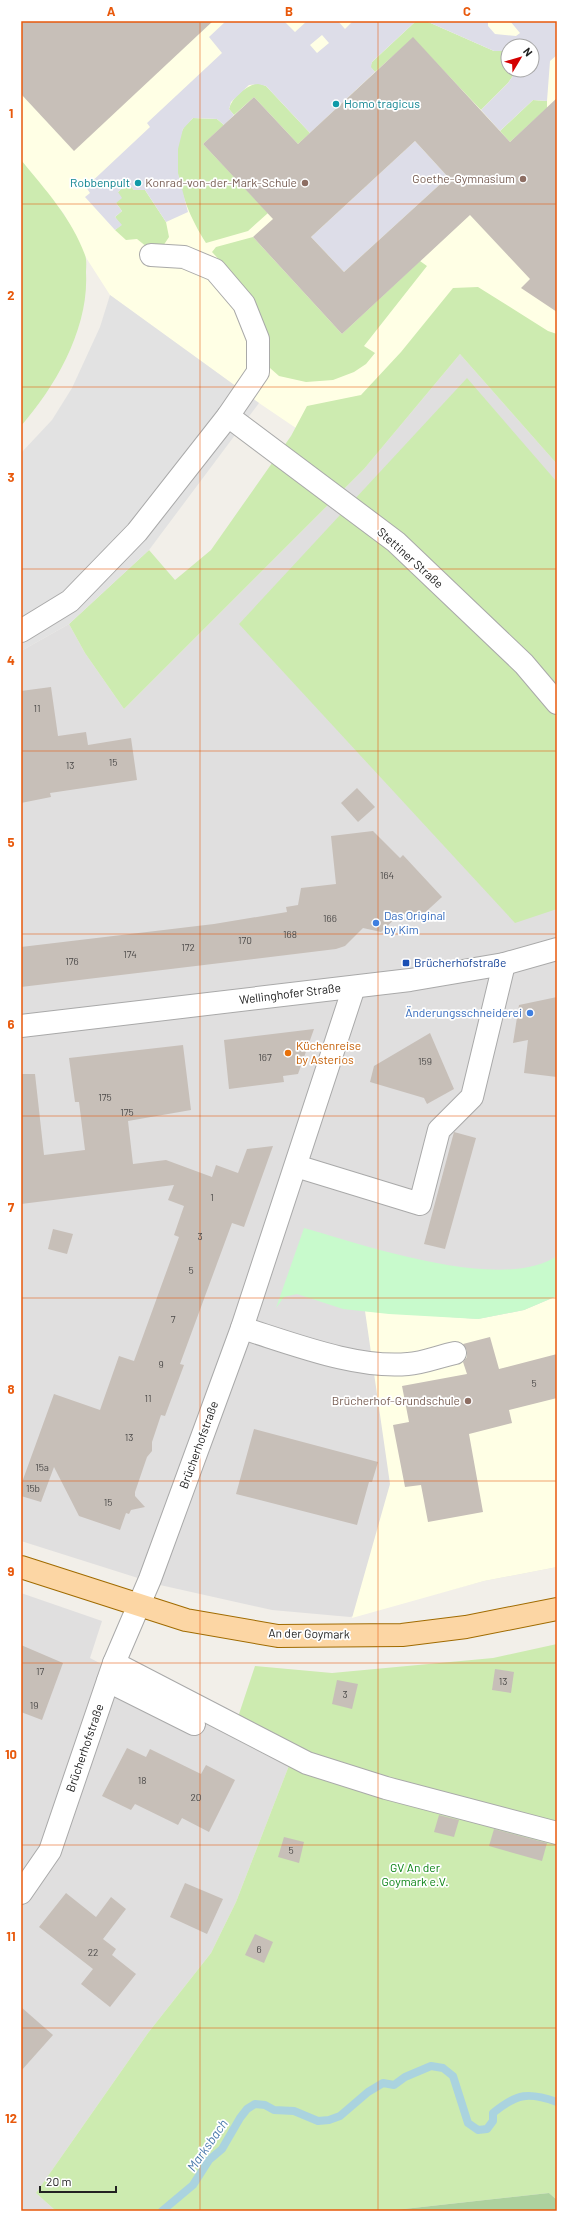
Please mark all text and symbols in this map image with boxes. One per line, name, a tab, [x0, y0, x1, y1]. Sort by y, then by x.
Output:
text: A	[107, 3, 116, 19]
text: B	[285, 3, 293, 19]
text: C	[463, 3, 471, 19]
north arrow	[500, 38, 540, 78]
text: N	[521, 45, 536, 58]
place label: Homo tragicus	[344, 96, 420, 110]
marker: Homo tragicus	[331, 99, 341, 109]
text: 1	[9, 105, 13, 121]
place label: Goethe-Gymnasium	[412, 171, 515, 185]
marker: Goethe-Gymnasium	[518, 174, 528, 184]
place label: Robbenpult	[70, 175, 130, 189]
place label: Konrad-von-der-Mark-Schule	[145, 175, 297, 189]
marker: Robbenpult	[133, 178, 143, 188]
marker: Konrad-von-der-Mark-Schule	[300, 178, 310, 188]
text: 2	[7, 287, 15, 303]
text: 3	[7, 469, 15, 485]
street label: Stettiner Straße	[375, 524, 446, 590]
text: 4	[7, 652, 15, 668]
house number: 11	[33, 702, 41, 714]
house number: 15	[109, 756, 117, 768]
house number: 13	[66, 759, 74, 771]
text: 5	[7, 834, 15, 850]
house number: 164	[380, 869, 394, 881]
place label: Das Original by Kim	[384, 908, 445, 936]
house number: 166	[323, 912, 337, 924]
marker: Das Original by Kim	[371, 918, 381, 928]
house number: 168	[283, 928, 297, 940]
house number: 170	[238, 934, 252, 946]
house number: 172	[181, 941, 195, 953]
house number: 174	[123, 948, 137, 960]
house number: 176	[65, 955, 79, 967]
place label: Brücherhofstraße	[414, 955, 506, 969]
marker: Brücherhofstraße	[401, 958, 411, 968]
street label: Wellinghofer Straße	[238, 980, 342, 1006]
place label: Änderungsschneiderei	[405, 1005, 522, 1019]
marker: Änderungsschneiderei	[525, 1008, 535, 1018]
text: 6	[8, 1016, 15, 1032]
place label: Küchenreise by Asterios	[296, 1038, 361, 1066]
marker: Küchenreise by Asterios	[283, 1048, 293, 1058]
house number: 167	[258, 1051, 272, 1063]
house number: 159	[418, 1055, 432, 1067]
house number: 175	[98, 1091, 112, 1103]
house number: 175	[120, 1106, 134, 1118]
house number: 1	[210, 1191, 214, 1203]
text: 7	[8, 1199, 15, 1215]
house number: 3	[197, 1230, 203, 1242]
house number: 5	[188, 1264, 194, 1276]
house number: 7	[171, 1313, 176, 1325]
house number: 9	[158, 1358, 164, 1370]
house number: 5	[531, 1377, 537, 1389]
text: 8	[7, 1381, 15, 1397]
house number: 11	[144, 1392, 152, 1404]
place label: Brücherhof-Grundschule	[332, 1393, 460, 1407]
marker: Brücherhof-Grundschule	[463, 1396, 473, 1406]
street label: Brücherhofstraße	[176, 1399, 220, 1490]
house number: 13	[125, 1431, 133, 1443]
house number: 15a	[35, 1461, 49, 1473]
house number: 15b	[26, 1482, 40, 1494]
house number: 15	[104, 1496, 112, 1508]
text: 9	[8, 1563, 15, 1579]
street label: An der Goymark	[268, 1625, 350, 1641]
house number: 17	[36, 1665, 44, 1677]
house number: 13	[499, 1675, 507, 1687]
house number: 3	[342, 1688, 348, 1700]
house number: 19	[30, 1699, 38, 1711]
street label: Brücherhofstraße	[62, 1702, 106, 1794]
text: 10	[5, 1746, 17, 1762]
house number: 18	[138, 1774, 146, 1786]
house number: 20	[190, 1791, 202, 1803]
house number: 5	[288, 1844, 294, 1856]
park label: GV An der Goymark e.V.	[381, 1860, 449, 1888]
text: 11	[6, 1928, 16, 1944]
house number: 6	[256, 1943, 262, 1955]
house number: 22	[88, 1946, 98, 1958]
text: 12	[5, 2110, 17, 2126]
water label: Marksbach	[183, 2116, 231, 2174]
scale bar	[40, 2168, 116, 2194]
text: 20 m	[46, 2174, 72, 2188]

